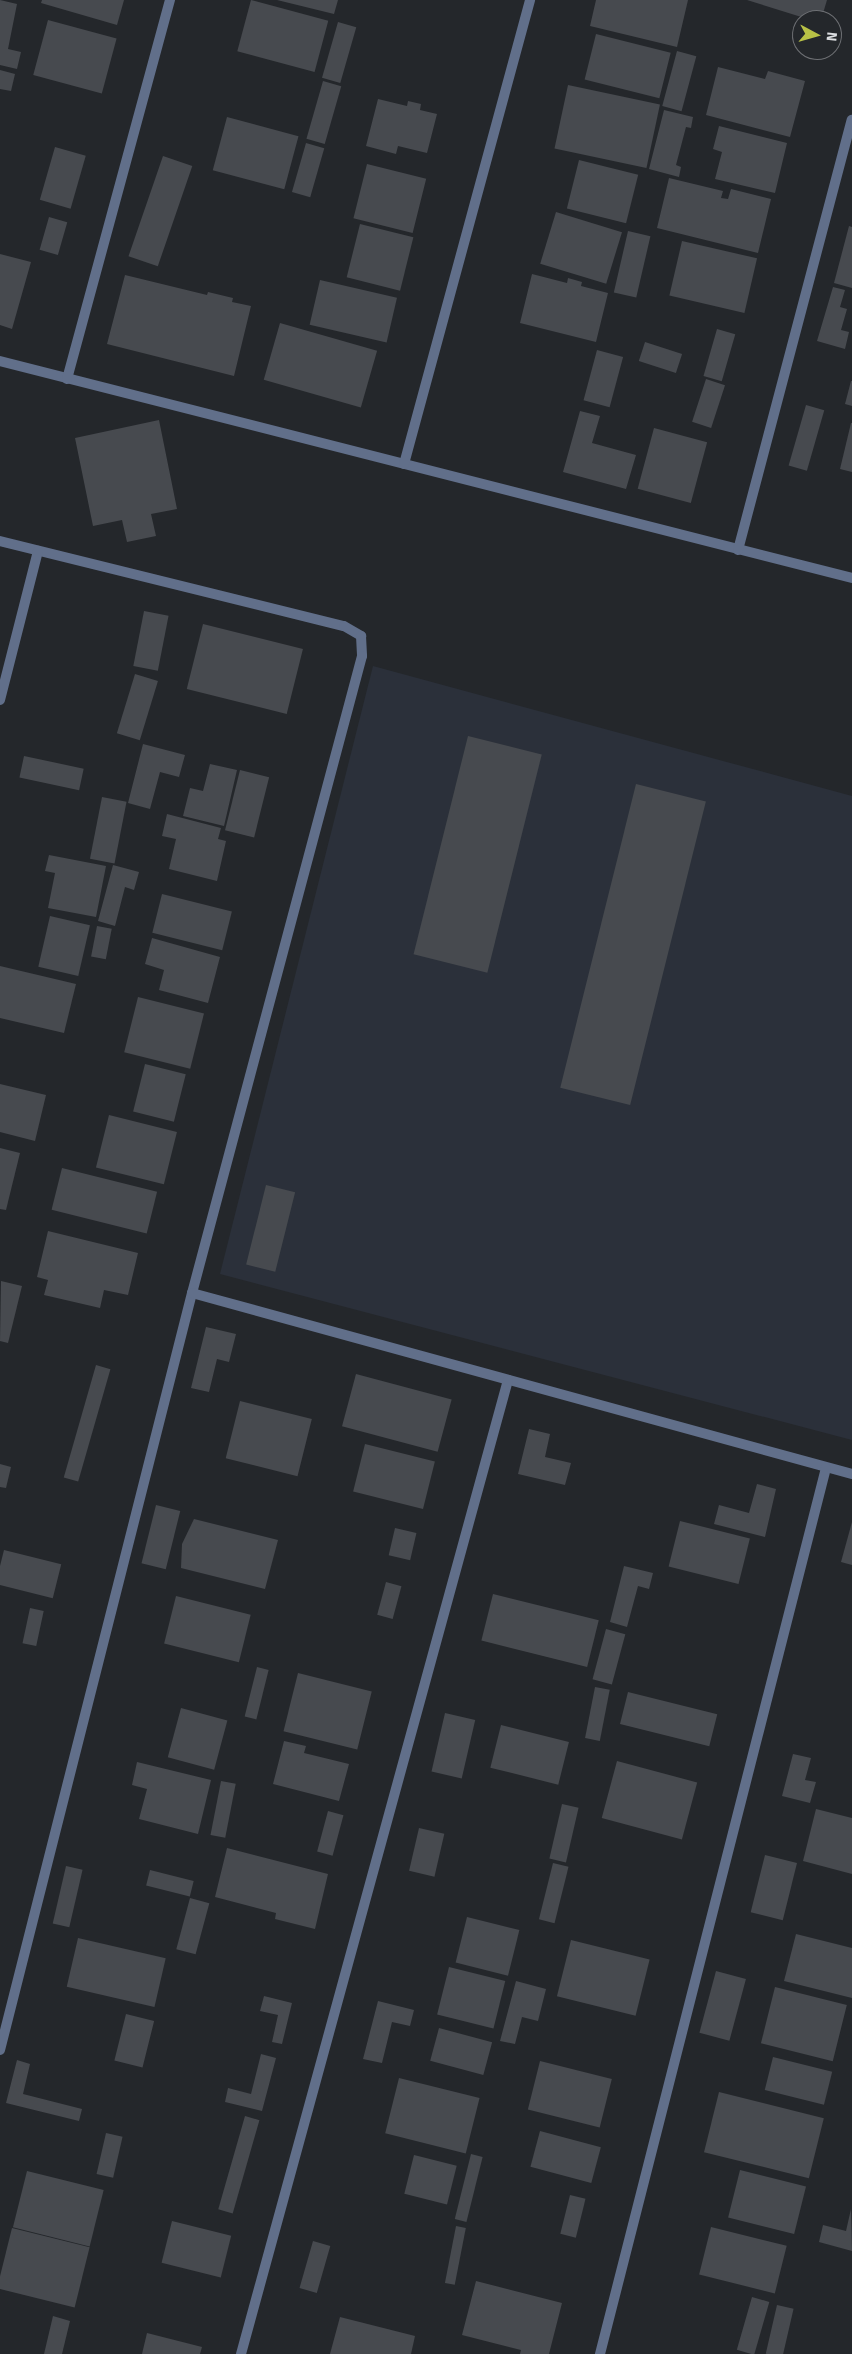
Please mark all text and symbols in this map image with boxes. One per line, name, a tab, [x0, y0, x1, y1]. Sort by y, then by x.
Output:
north arrow	[792, 10, 842, 60]
text: N	[822, 31, 840, 42]

